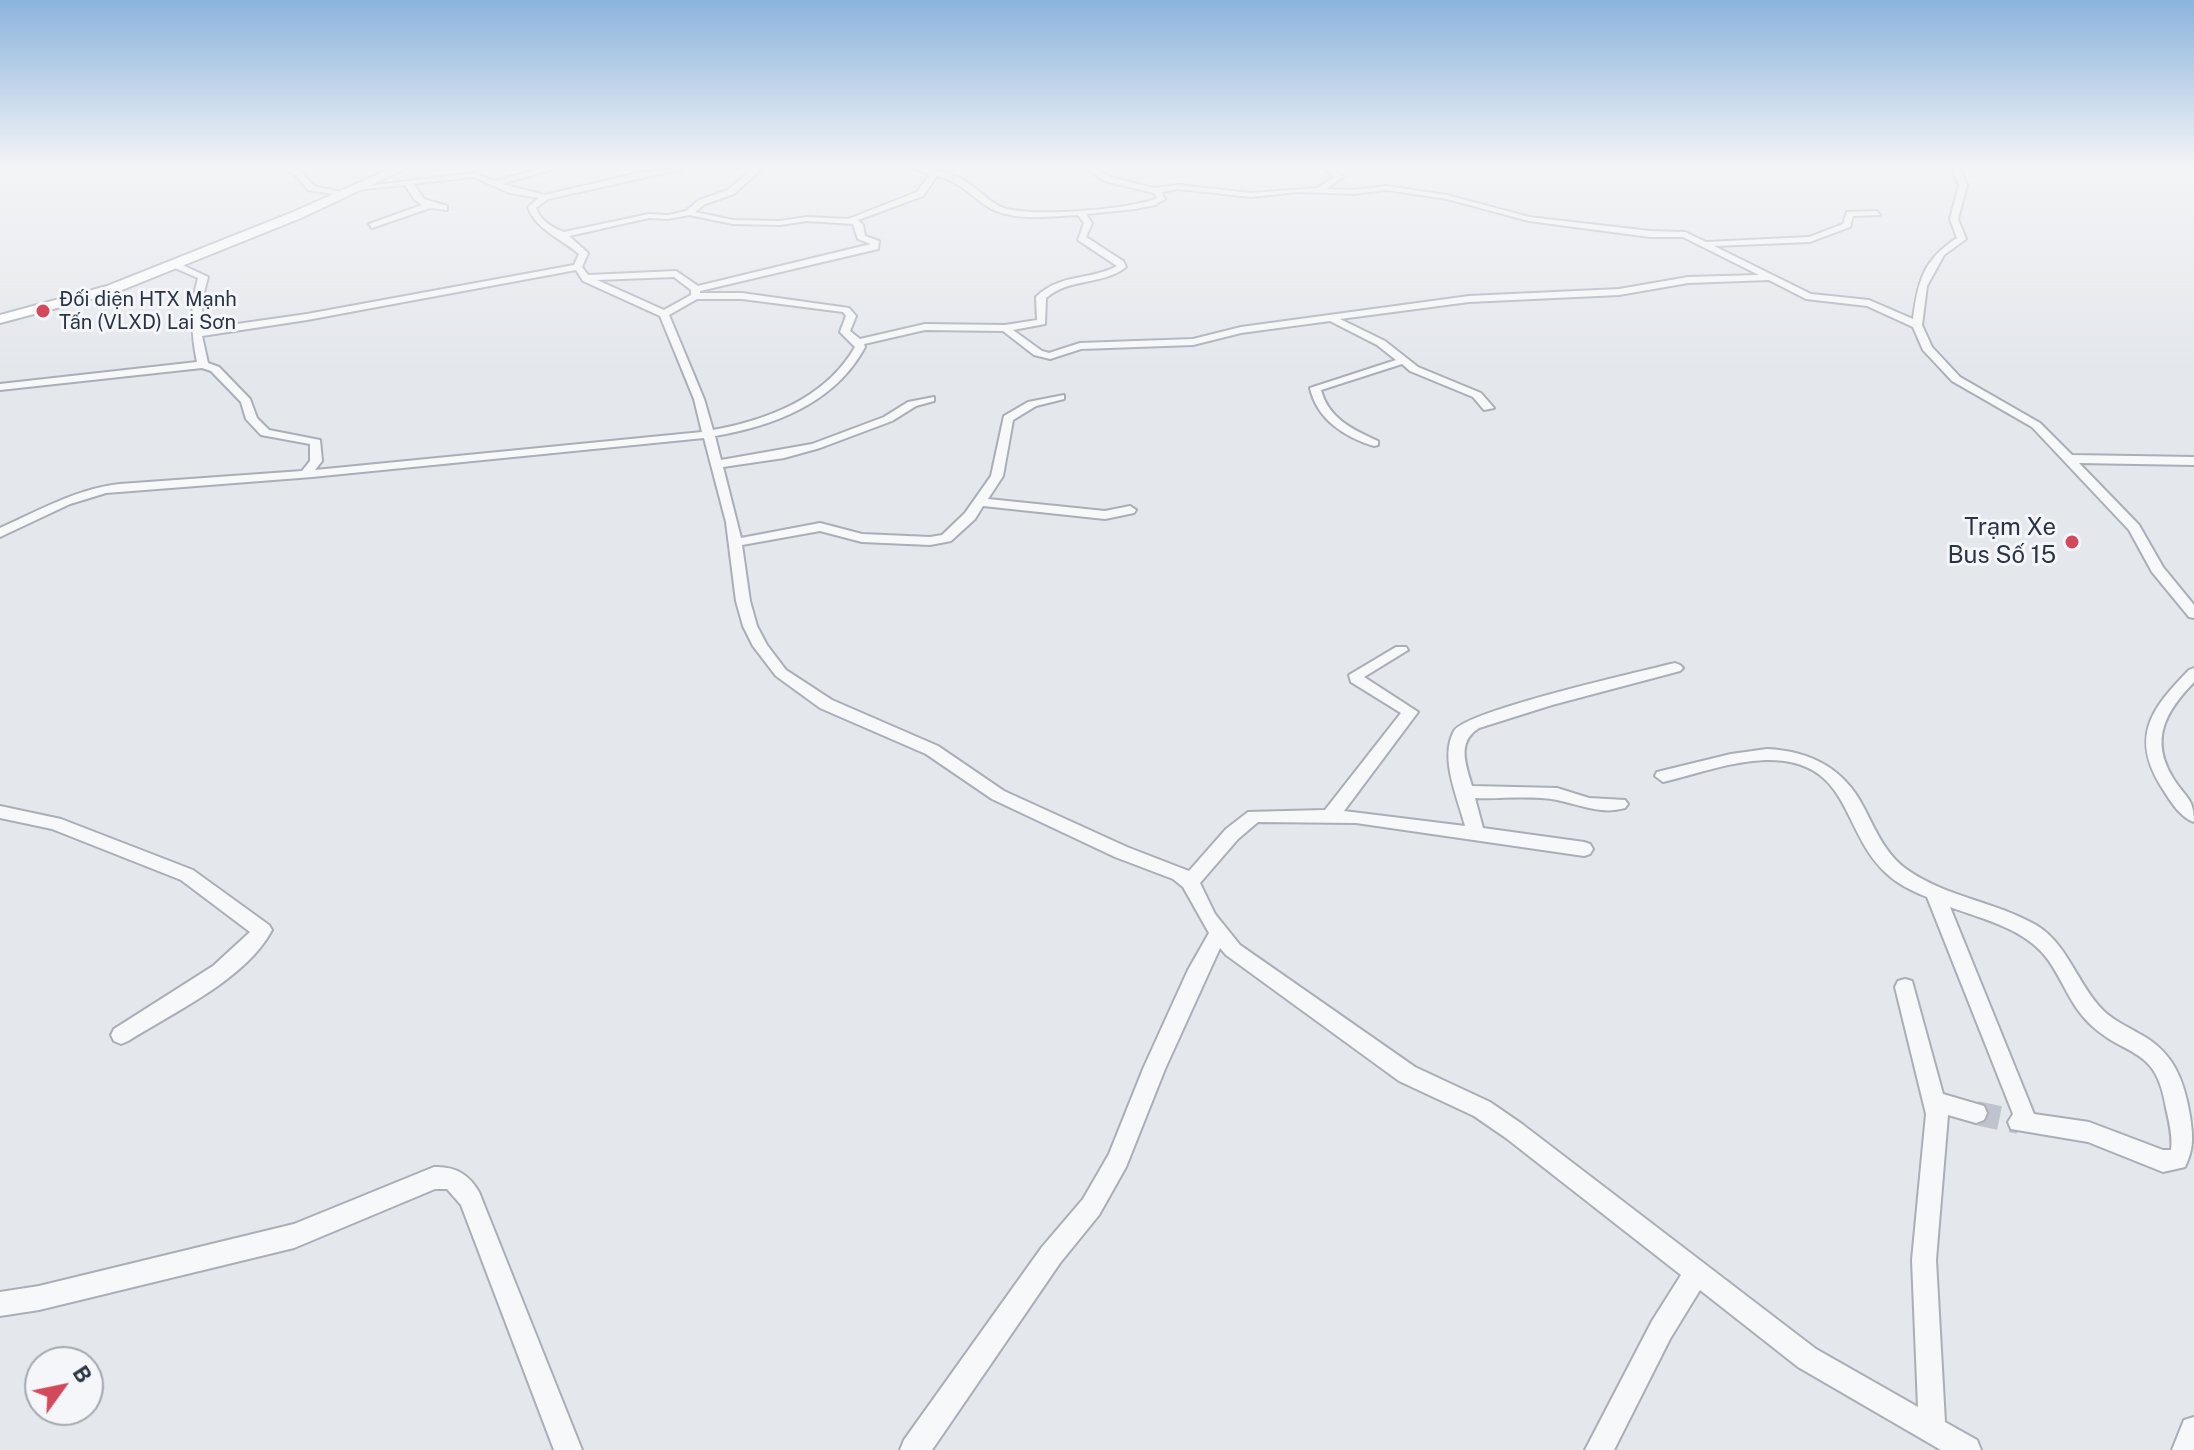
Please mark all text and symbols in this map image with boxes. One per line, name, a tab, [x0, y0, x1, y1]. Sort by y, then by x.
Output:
place label: Đối diện HTX Mạnh Tấn (VLXD) Lai Sơn	[59, 288, 237, 335]
marker: Đối diện HTX Mạnh Tấn (VLXD) Lai Sơn	[34, 302, 52, 320]
place label: Trạm Xe Bus Số 15	[1947, 514, 2056, 570]
marker: Trạm Xe Bus Số 15	[2063, 533, 2081, 551]
north arrow	[24, 1346, 104, 1426]
text: B	[67, 1361, 97, 1387]

